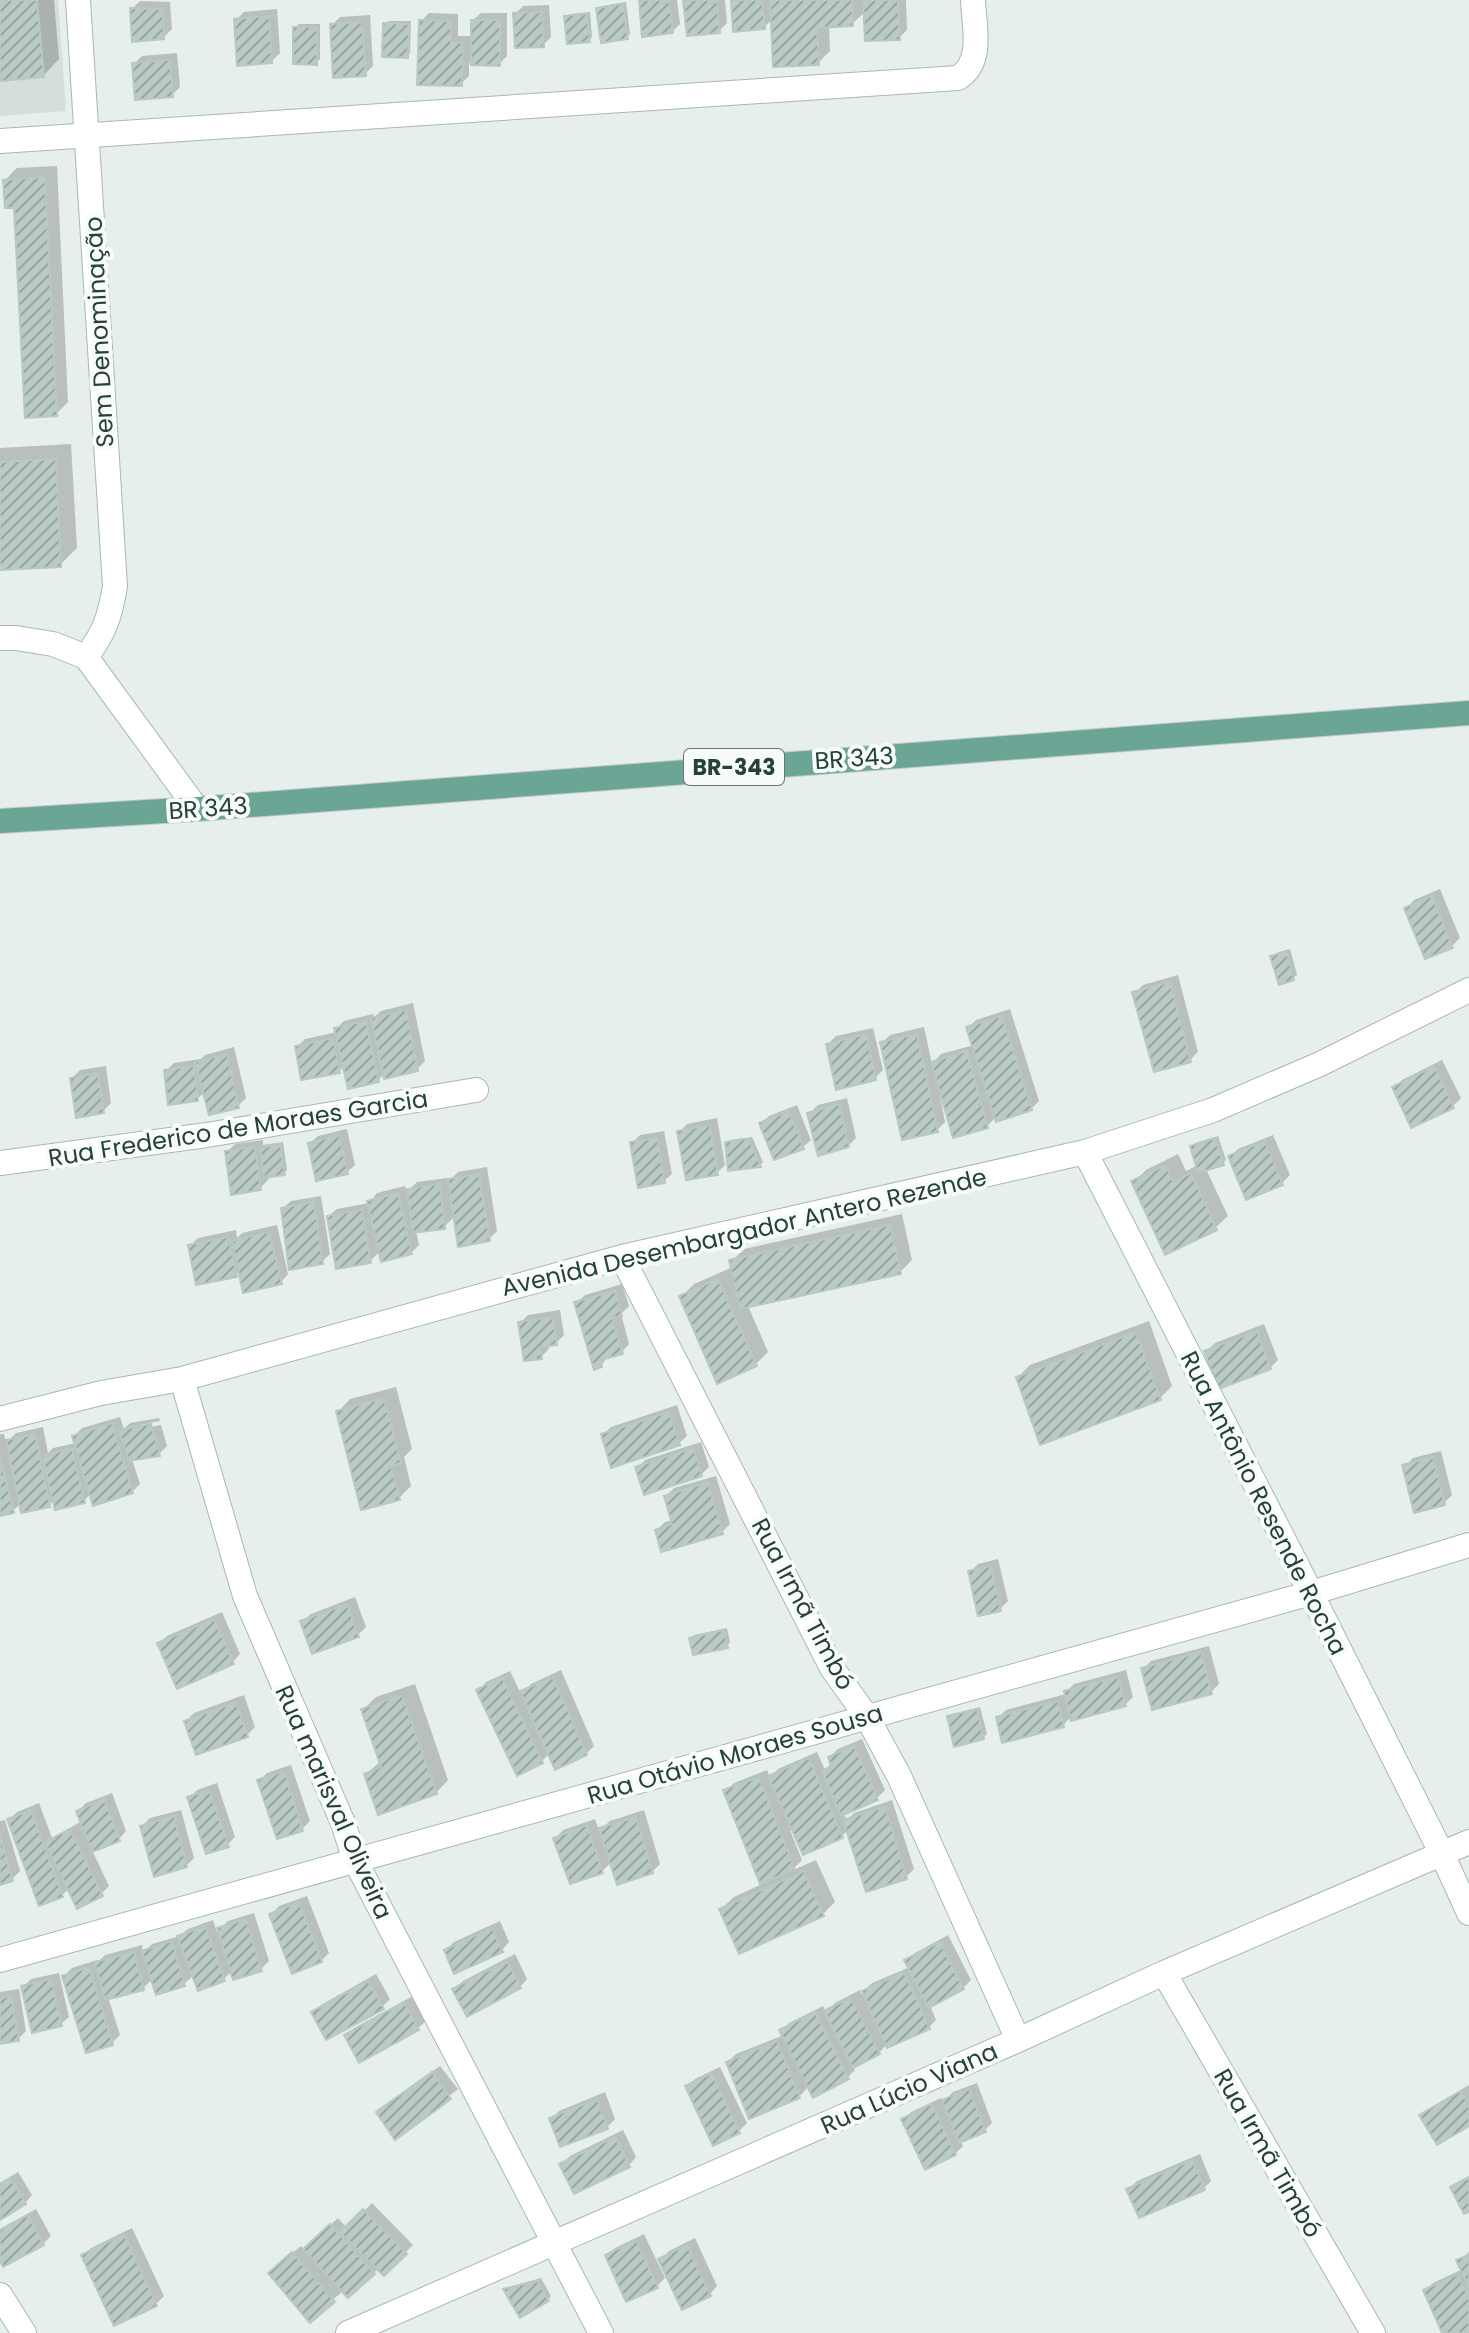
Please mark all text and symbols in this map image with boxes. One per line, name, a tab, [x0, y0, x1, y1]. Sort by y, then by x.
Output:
street label: Sem Denominação	[76, 216, 122, 448]
street label: BR 343	[813, 739, 895, 777]
road number: BR-343	[684, 749, 784, 785]
street label: BR 343	[167, 789, 249, 827]
street label: Rua Frederico de Moraes Garcia	[46, 1082, 430, 1174]
street label: Avenida Desembargador Antero Rezende	[498, 1160, 990, 1304]
street label: Rua Antônio Resende Rocha	[1173, 1345, 1355, 1661]
street label: Rua Irmã Timbó	[744, 1512, 862, 1696]
street label: Rua marisval Oliveira	[267, 1680, 401, 1924]
street label: Rua Otávio Moraes Sousa	[583, 1696, 887, 1812]
street label: Rua Lúcio Viana	[815, 2034, 1003, 2142]
street label: Rua Irmã Timbó	[1206, 2062, 1330, 2244]

